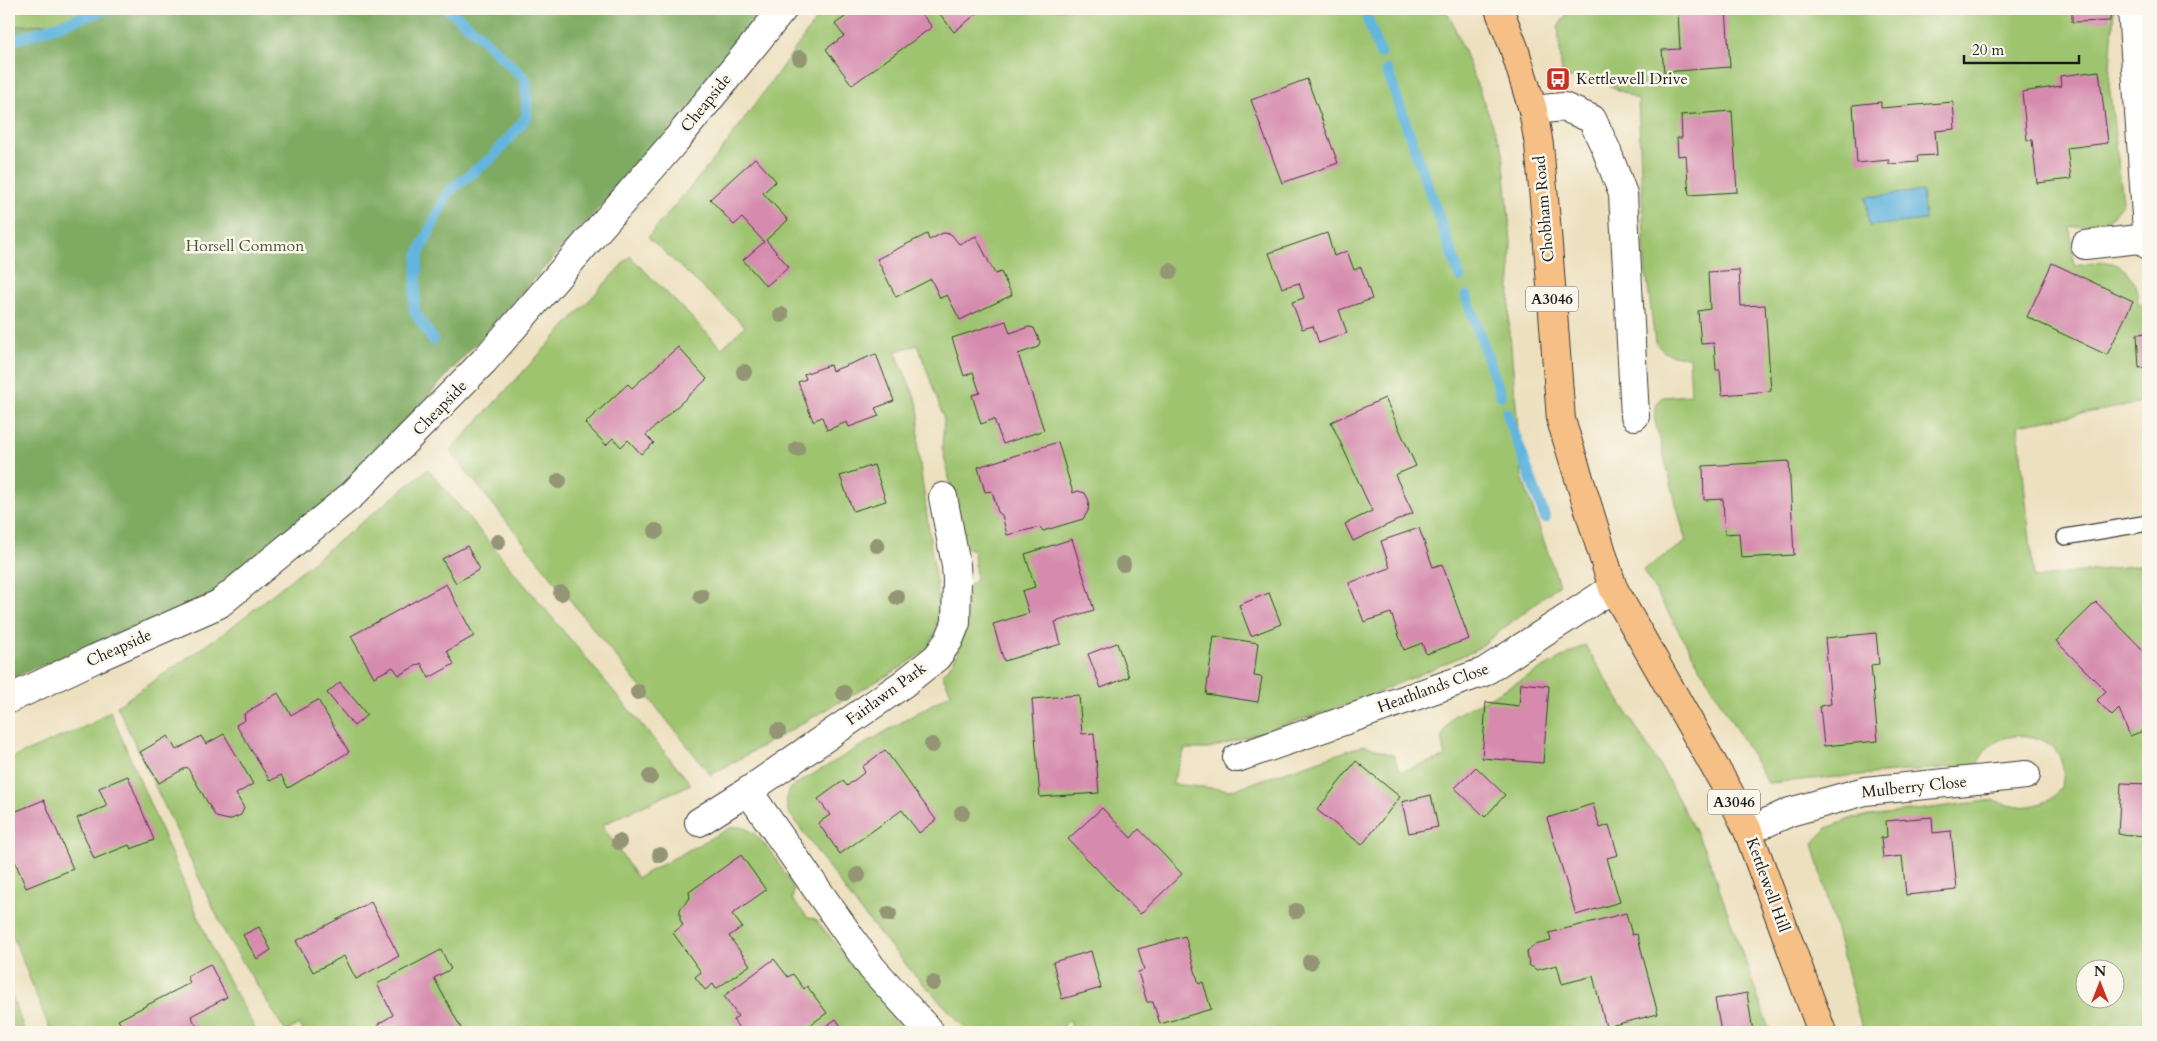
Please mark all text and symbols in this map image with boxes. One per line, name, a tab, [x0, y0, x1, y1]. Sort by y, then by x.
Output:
scale bar	[1964, 32, 2080, 64]
text: 20 m	[1972, 40, 2004, 60]
bus stop icon: Kettlewell Drive	[1545, 66, 1571, 92]
place label: Kettlewell Drive	[1576, 68, 1688, 90]
street label: Cheapside	[676, 69, 736, 137]
street label: Chobham Road	[1528, 154, 1560, 263]
park label: Horsell Common	[186, 235, 304, 257]
road number: A3046	[1526, 286, 1578, 312]
street label: Cheapside	[408, 375, 472, 441]
street label: Cheapside	[83, 624, 155, 672]
street label: Fairlawn Park	[841, 657, 931, 731]
street label: Heathlands Close	[1374, 658, 1492, 718]
street label: Mulberry Close	[1860, 771, 1968, 803]
road number: A3046	[1708, 790, 1760, 814]
street label: Kettlewell Hill	[1741, 835, 1795, 935]
north arrow	[2074, 958, 2124, 1008]
text: N	[2094, 962, 2106, 981]

